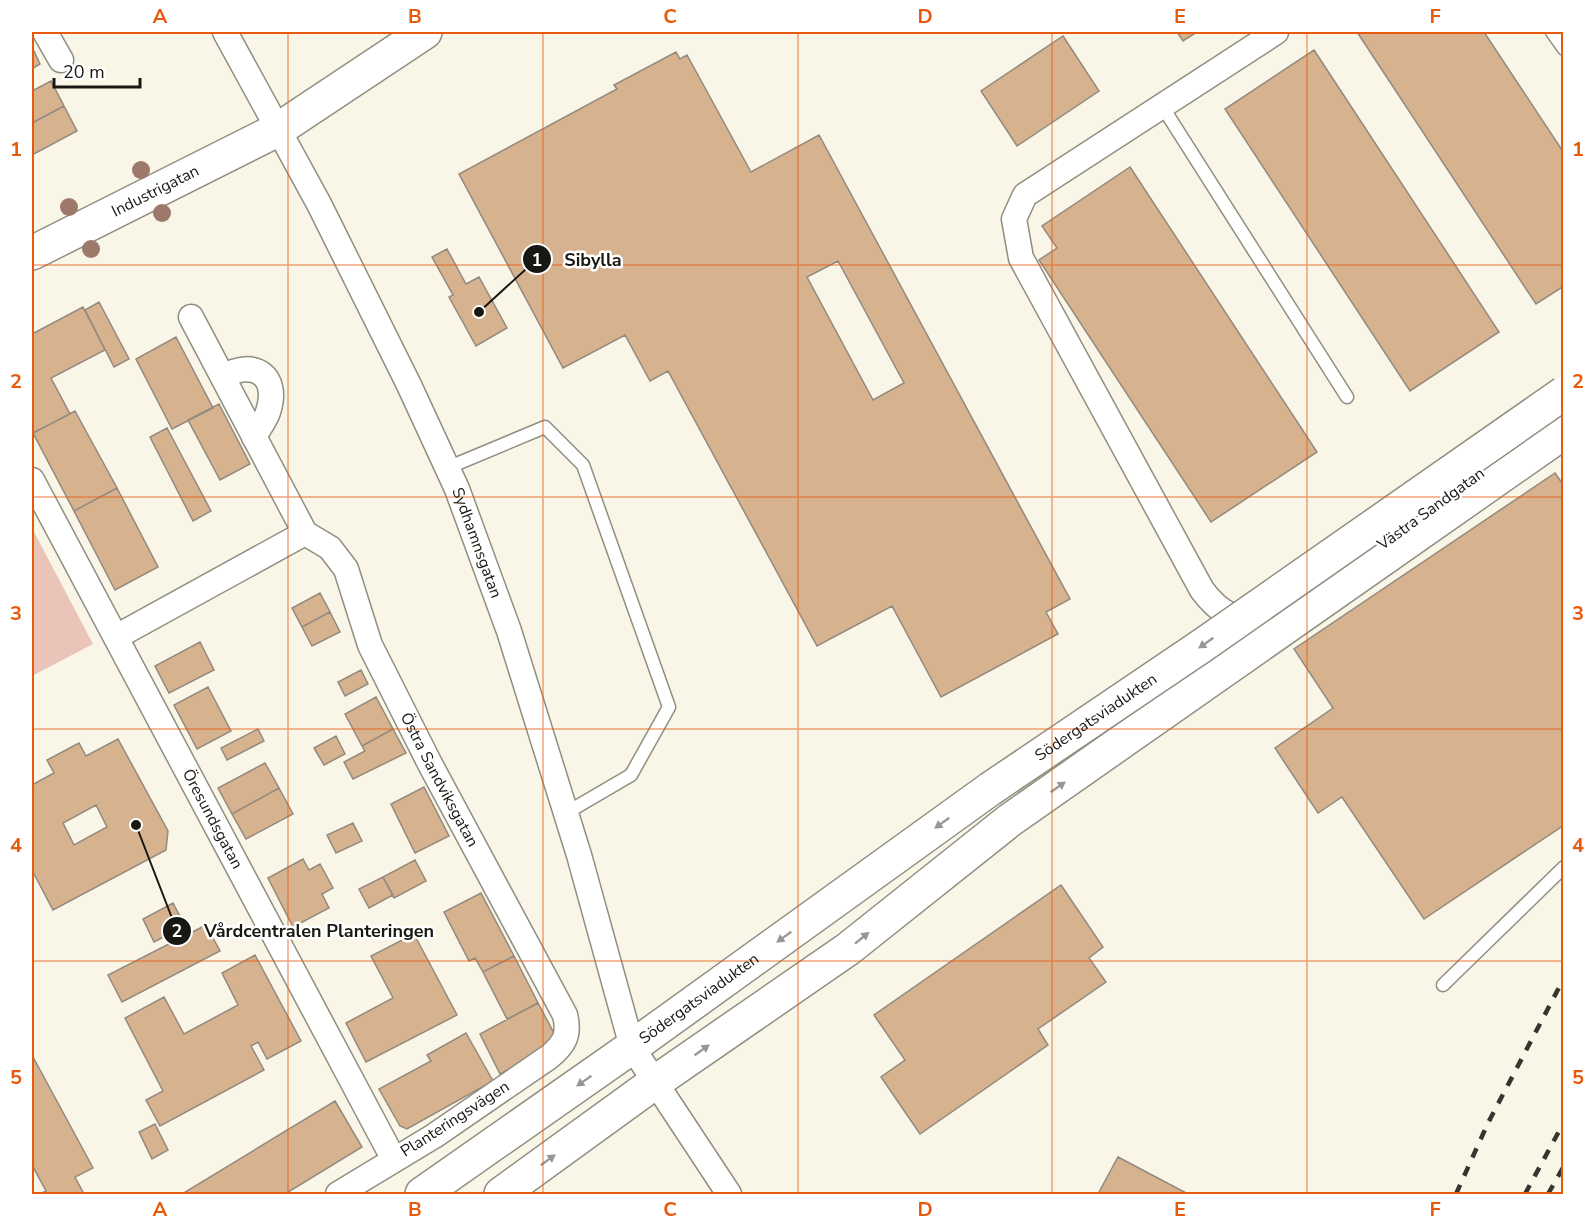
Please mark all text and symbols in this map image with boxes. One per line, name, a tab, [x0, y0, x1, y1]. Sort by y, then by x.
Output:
text: A	[153, 3, 168, 30]
text: B	[408, 3, 422, 30]
text: C	[663, 3, 677, 30]
text: D	[917, 3, 933, 30]
text: E	[1174, 3, 1186, 30]
text: F	[1429, 3, 1441, 30]
scale bar	[54, 51, 140, 89]
text: 20 m	[63, 60, 105, 84]
text: 1	[10, 136, 22, 163]
text: 1	[1572, 136, 1584, 163]
street label: Industrigatan	[108, 160, 203, 222]
callout: Sibylla	[522, 241, 633, 277]
text: 1	[532, 248, 542, 272]
text: Sibylla	[564, 248, 622, 272]
text: 2	[10, 368, 22, 395]
text: 2	[1572, 368, 1584, 395]
street label: Västra Sandgatan	[1372, 463, 1489, 556]
street label: Sydhamnsgatan	[446, 484, 507, 601]
text: 3	[10, 600, 22, 627]
text: 3	[1572, 600, 1584, 627]
one-way arrow	[1198, 637, 1214, 648]
street label: Södergatsviadukten	[1031, 668, 1161, 766]
street label: Östra Sandviksgatan	[395, 709, 484, 851]
street label: Öresundsgatan	[177, 765, 248, 873]
one-way arrow	[1050, 781, 1066, 793]
one-way arrow	[935, 817, 951, 829]
text: 4	[10, 832, 22, 859]
text: 4	[1572, 832, 1584, 859]
callout: Vårdcentralen Planteringen	[162, 913, 446, 949]
text: 2	[172, 919, 182, 943]
text: Vårdcentralen Planteringen	[203, 919, 434, 943]
one-way arrow	[777, 931, 793, 943]
one-way arrow	[854, 932, 870, 945]
street label: Södergatsviadukten	[635, 948, 763, 1049]
one-way arrow	[694, 1044, 710, 1056]
text: 5	[10, 1064, 22, 1091]
text: 5	[1572, 1064, 1584, 1091]
one-way arrow	[576, 1075, 592, 1087]
street label: Planteringsvägen	[396, 1076, 514, 1162]
one-way arrow	[540, 1154, 556, 1166]
text: A	[153, 1196, 168, 1223]
text: B	[408, 1196, 422, 1223]
text: C	[663, 1196, 677, 1223]
text: D	[917, 1196, 933, 1223]
text: E	[1174, 1196, 1186, 1223]
text: F	[1429, 1196, 1441, 1223]

